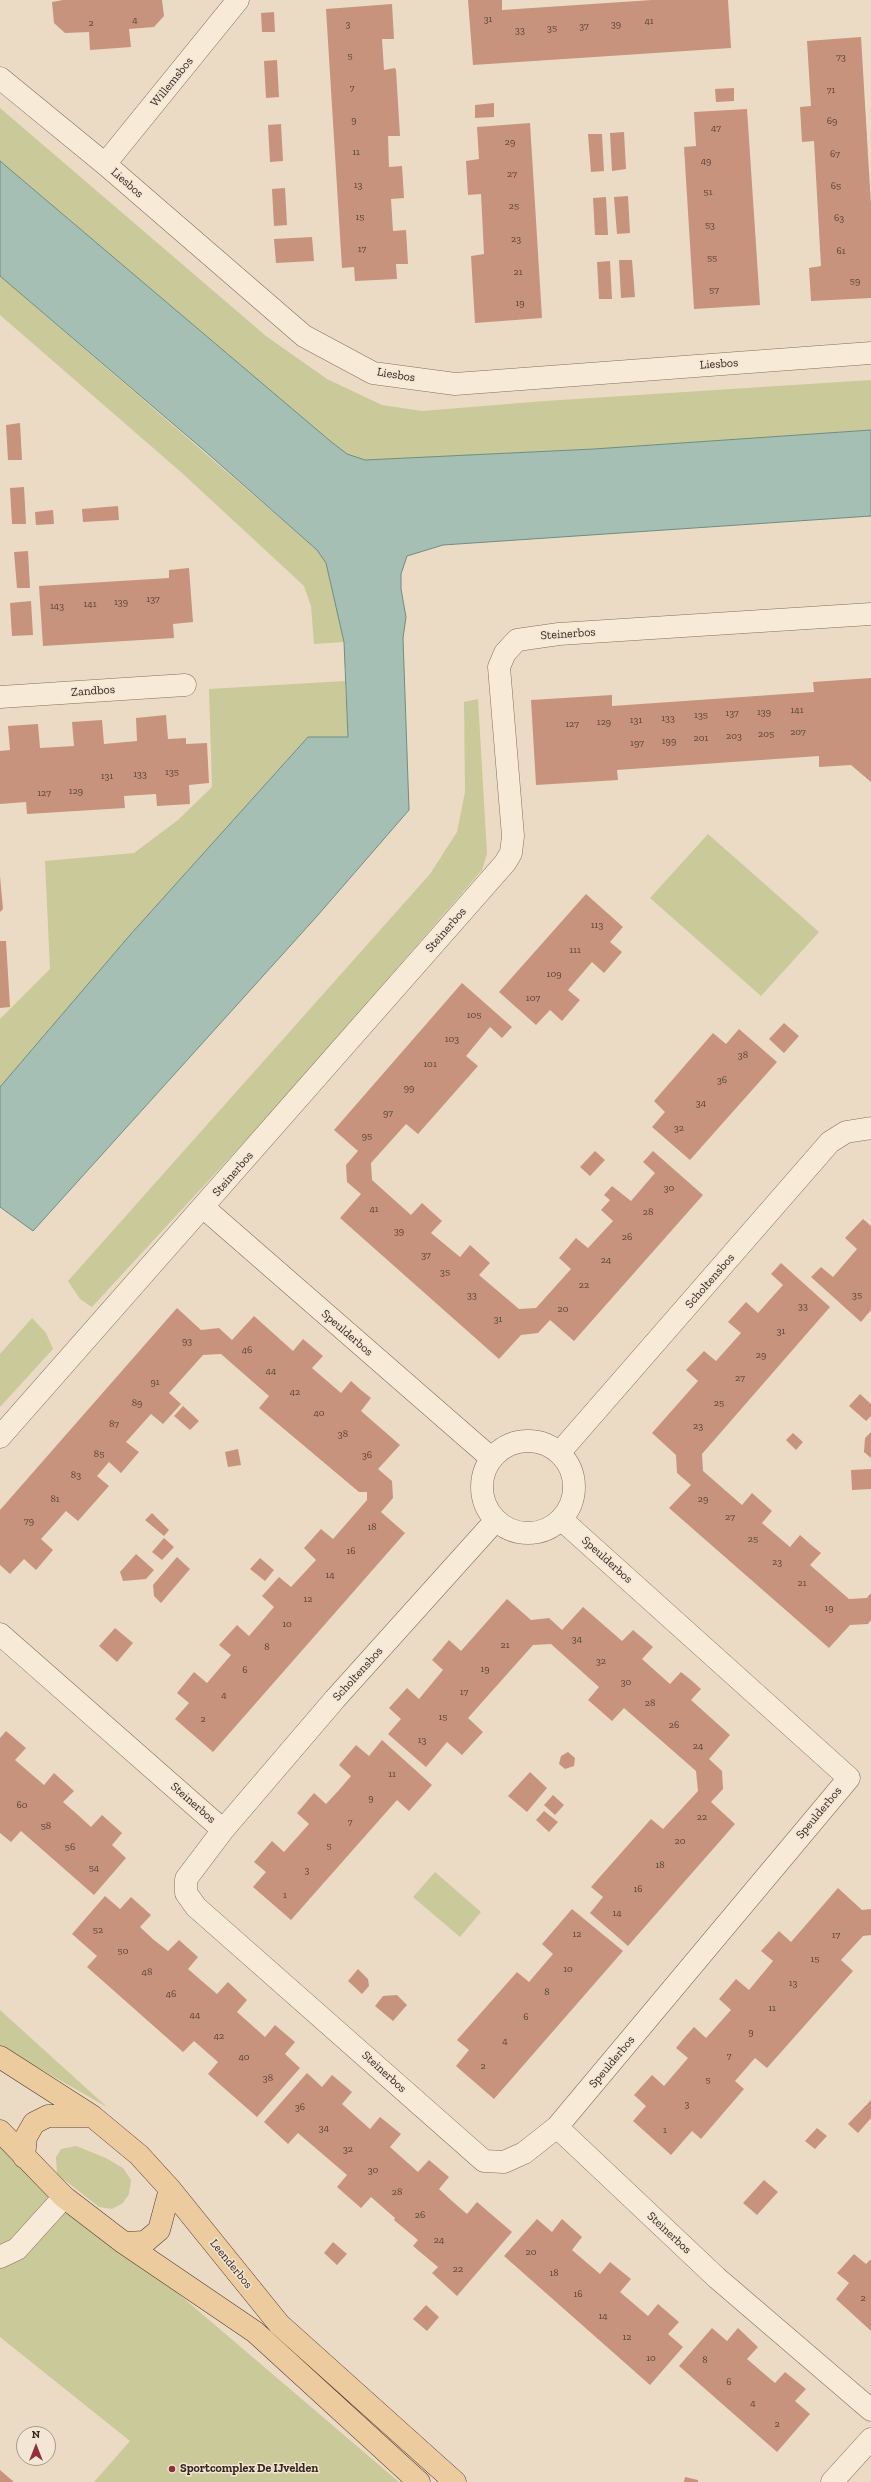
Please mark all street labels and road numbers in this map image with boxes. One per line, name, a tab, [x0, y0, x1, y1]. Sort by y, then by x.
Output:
street label: Willemsbos	[148, 54, 196, 110]
street label: Liesbos	[108, 165, 146, 201]
street label: Liesbos	[699, 355, 739, 373]
street label: Liesbos	[376, 365, 416, 385]
street label: Steinerbos	[540, 625, 596, 643]
street label: Zandbos	[71, 682, 115, 700]
street label: Steinerbos	[422, 904, 470, 956]
street label: Steinerbos	[209, 1148, 257, 1200]
street label: Scholtensbos	[682, 1251, 738, 1311]
street label: Speulderbos	[318, 1307, 376, 1359]
street label: Speulderbos	[579, 1533, 635, 1587]
street label: Scholtensbos	[330, 1644, 386, 1704]
street label: Steinerbos	[167, 1779, 219, 1827]
street label: Speulderbos	[793, 1784, 845, 1842]
street label: Speulderbos	[586, 2033, 638, 2091]
street label: Steinerbos	[359, 2048, 409, 2096]
street label: Steinerbos	[644, 2209, 694, 2257]
street label: Leenderbos	[207, 2236, 255, 2292]

